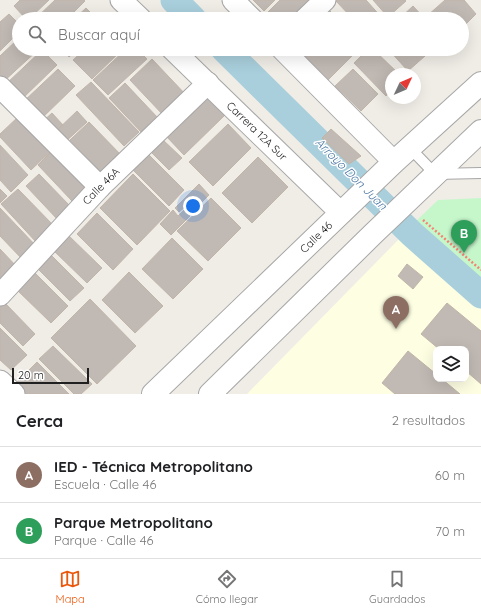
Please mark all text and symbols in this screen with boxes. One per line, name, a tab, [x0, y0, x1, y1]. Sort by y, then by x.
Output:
search box	[12, 12, 469, 56]
icon: search	[26, 23, 48, 45]
text: Buscar aquí	[58, 25, 140, 44]
north arrow	[385, 68, 421, 104]
street label: Carrera 12A Sur	[224, 99, 291, 164]
water label: Arroyo Don Juan	[312, 135, 391, 213]
street label: Calle 46A	[79, 164, 123, 208]
your location	[183, 196, 203, 216]
street label: Calle 46	[297, 218, 335, 256]
pin: B	[451, 220, 477, 253]
pin: A	[383, 296, 409, 329]
map controls	[433, 346, 469, 382]
button: layers	[433, 346, 469, 382]
scale bar	[12, 366, 89, 385]
text: 20 m	[18, 368, 44, 382]
text: Cerca	[16, 410, 63, 431]
text: 2 resultados	[392, 412, 465, 428]
text: IED - Técnica Metropolitano	[54, 457, 253, 476]
text: A	[25, 467, 33, 483]
text: 60 m	[435, 467, 465, 483]
text: Escuela · Calle 46	[54, 476, 156, 492]
text: Parque Metropolitano	[54, 513, 213, 532]
text: B	[25, 523, 33, 539]
text: 70 m	[435, 523, 465, 539]
text: Parque · Calle 46	[54, 532, 154, 548]
tab: Mapa	[56, 568, 85, 606]
tab: Cómo llegar	[196, 568, 258, 606]
tab: Guardados	[369, 568, 425, 606]

